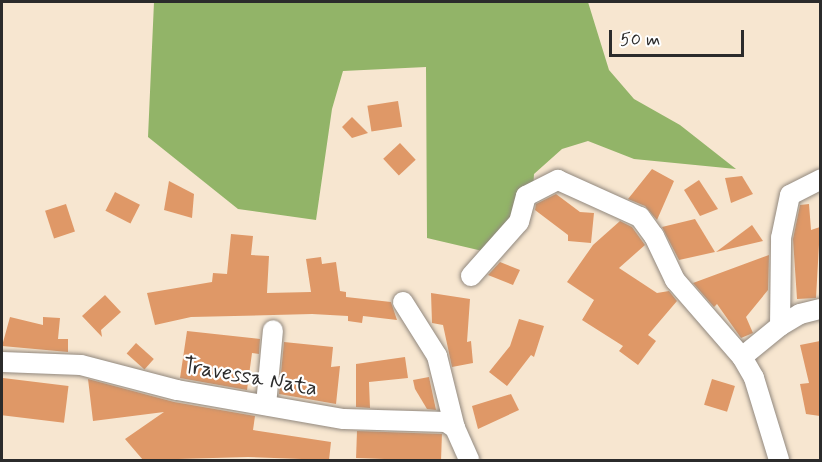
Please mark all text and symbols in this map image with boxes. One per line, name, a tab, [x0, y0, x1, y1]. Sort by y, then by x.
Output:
scale bar	[612, 18, 747, 56]
text: 50 m	[620, 28, 660, 52]
street label: Travessa Nata	[183, 354, 317, 402]

